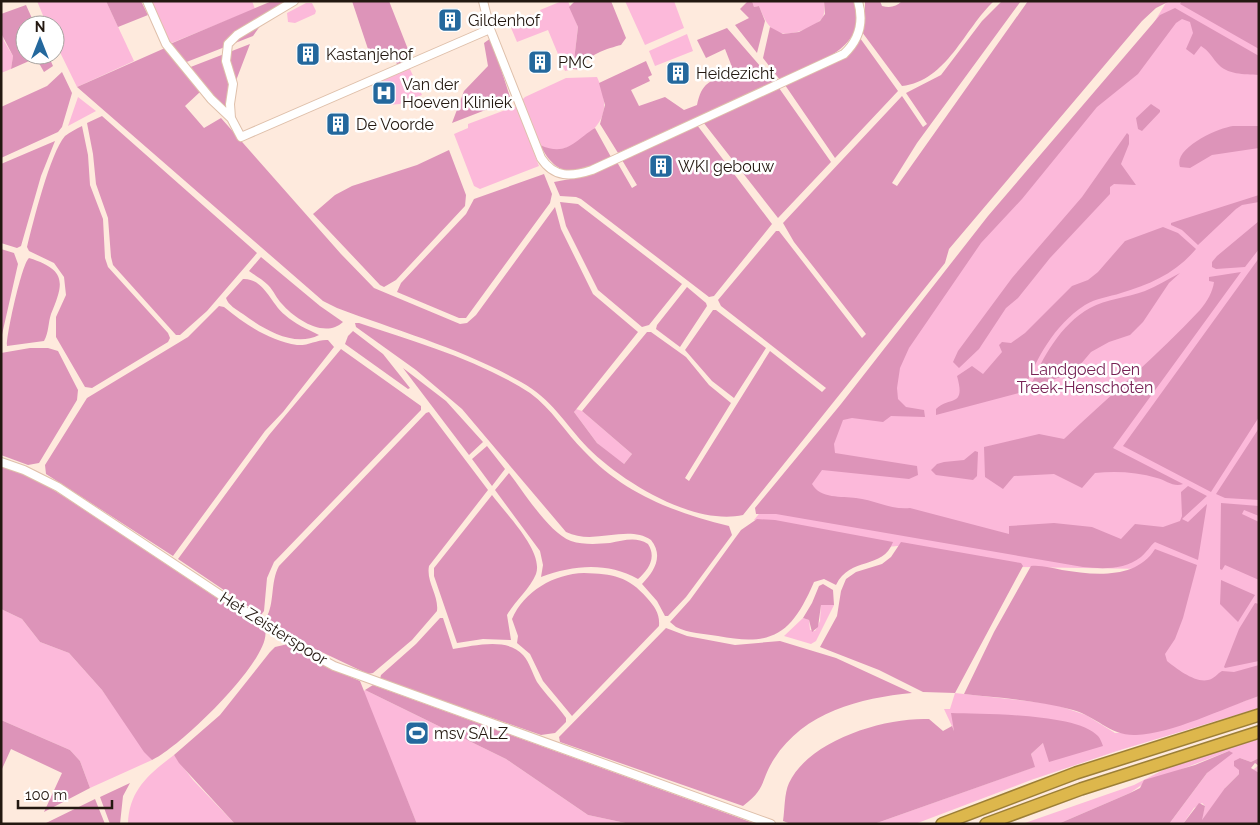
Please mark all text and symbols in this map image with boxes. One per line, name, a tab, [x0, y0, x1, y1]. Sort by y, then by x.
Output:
building icon: Gildenhof	[437, 7, 463, 33]
place label: Gildenhof	[468, 11, 541, 30]
north arrow	[15, 15, 65, 65]
text: N	[35, 19, 45, 35]
building icon: Kastanjehof	[295, 41, 321, 67]
place label: Kastanjehof	[326, 45, 414, 64]
building icon: PMC	[527, 49, 553, 75]
place label: PMC	[558, 53, 593, 72]
building icon: Heidezicht	[665, 60, 691, 86]
place label: Heidezicht	[696, 64, 775, 83]
place label: Van der Hoeven Kliniek	[402, 75, 513, 112]
hospital icon: Van der Hoeven Kliniek	[371, 80, 397, 106]
building icon: De Voorde	[325, 111, 351, 137]
place label: De Voorde	[356, 115, 434, 134]
building icon: WKI gebouw	[648, 153, 674, 179]
place label: WKI gebouw	[678, 157, 774, 176]
park label: Landgoed Den Treek-Henschoten	[1017, 360, 1153, 397]
street label: Het Zeisterspoor	[216, 588, 331, 669]
sports icon: msv SALZ	[404, 720, 430, 746]
place label: msv SALZ	[434, 724, 508, 743]
scale bar	[18, 778, 111, 810]
text: 100 m	[25, 786, 67, 804]

